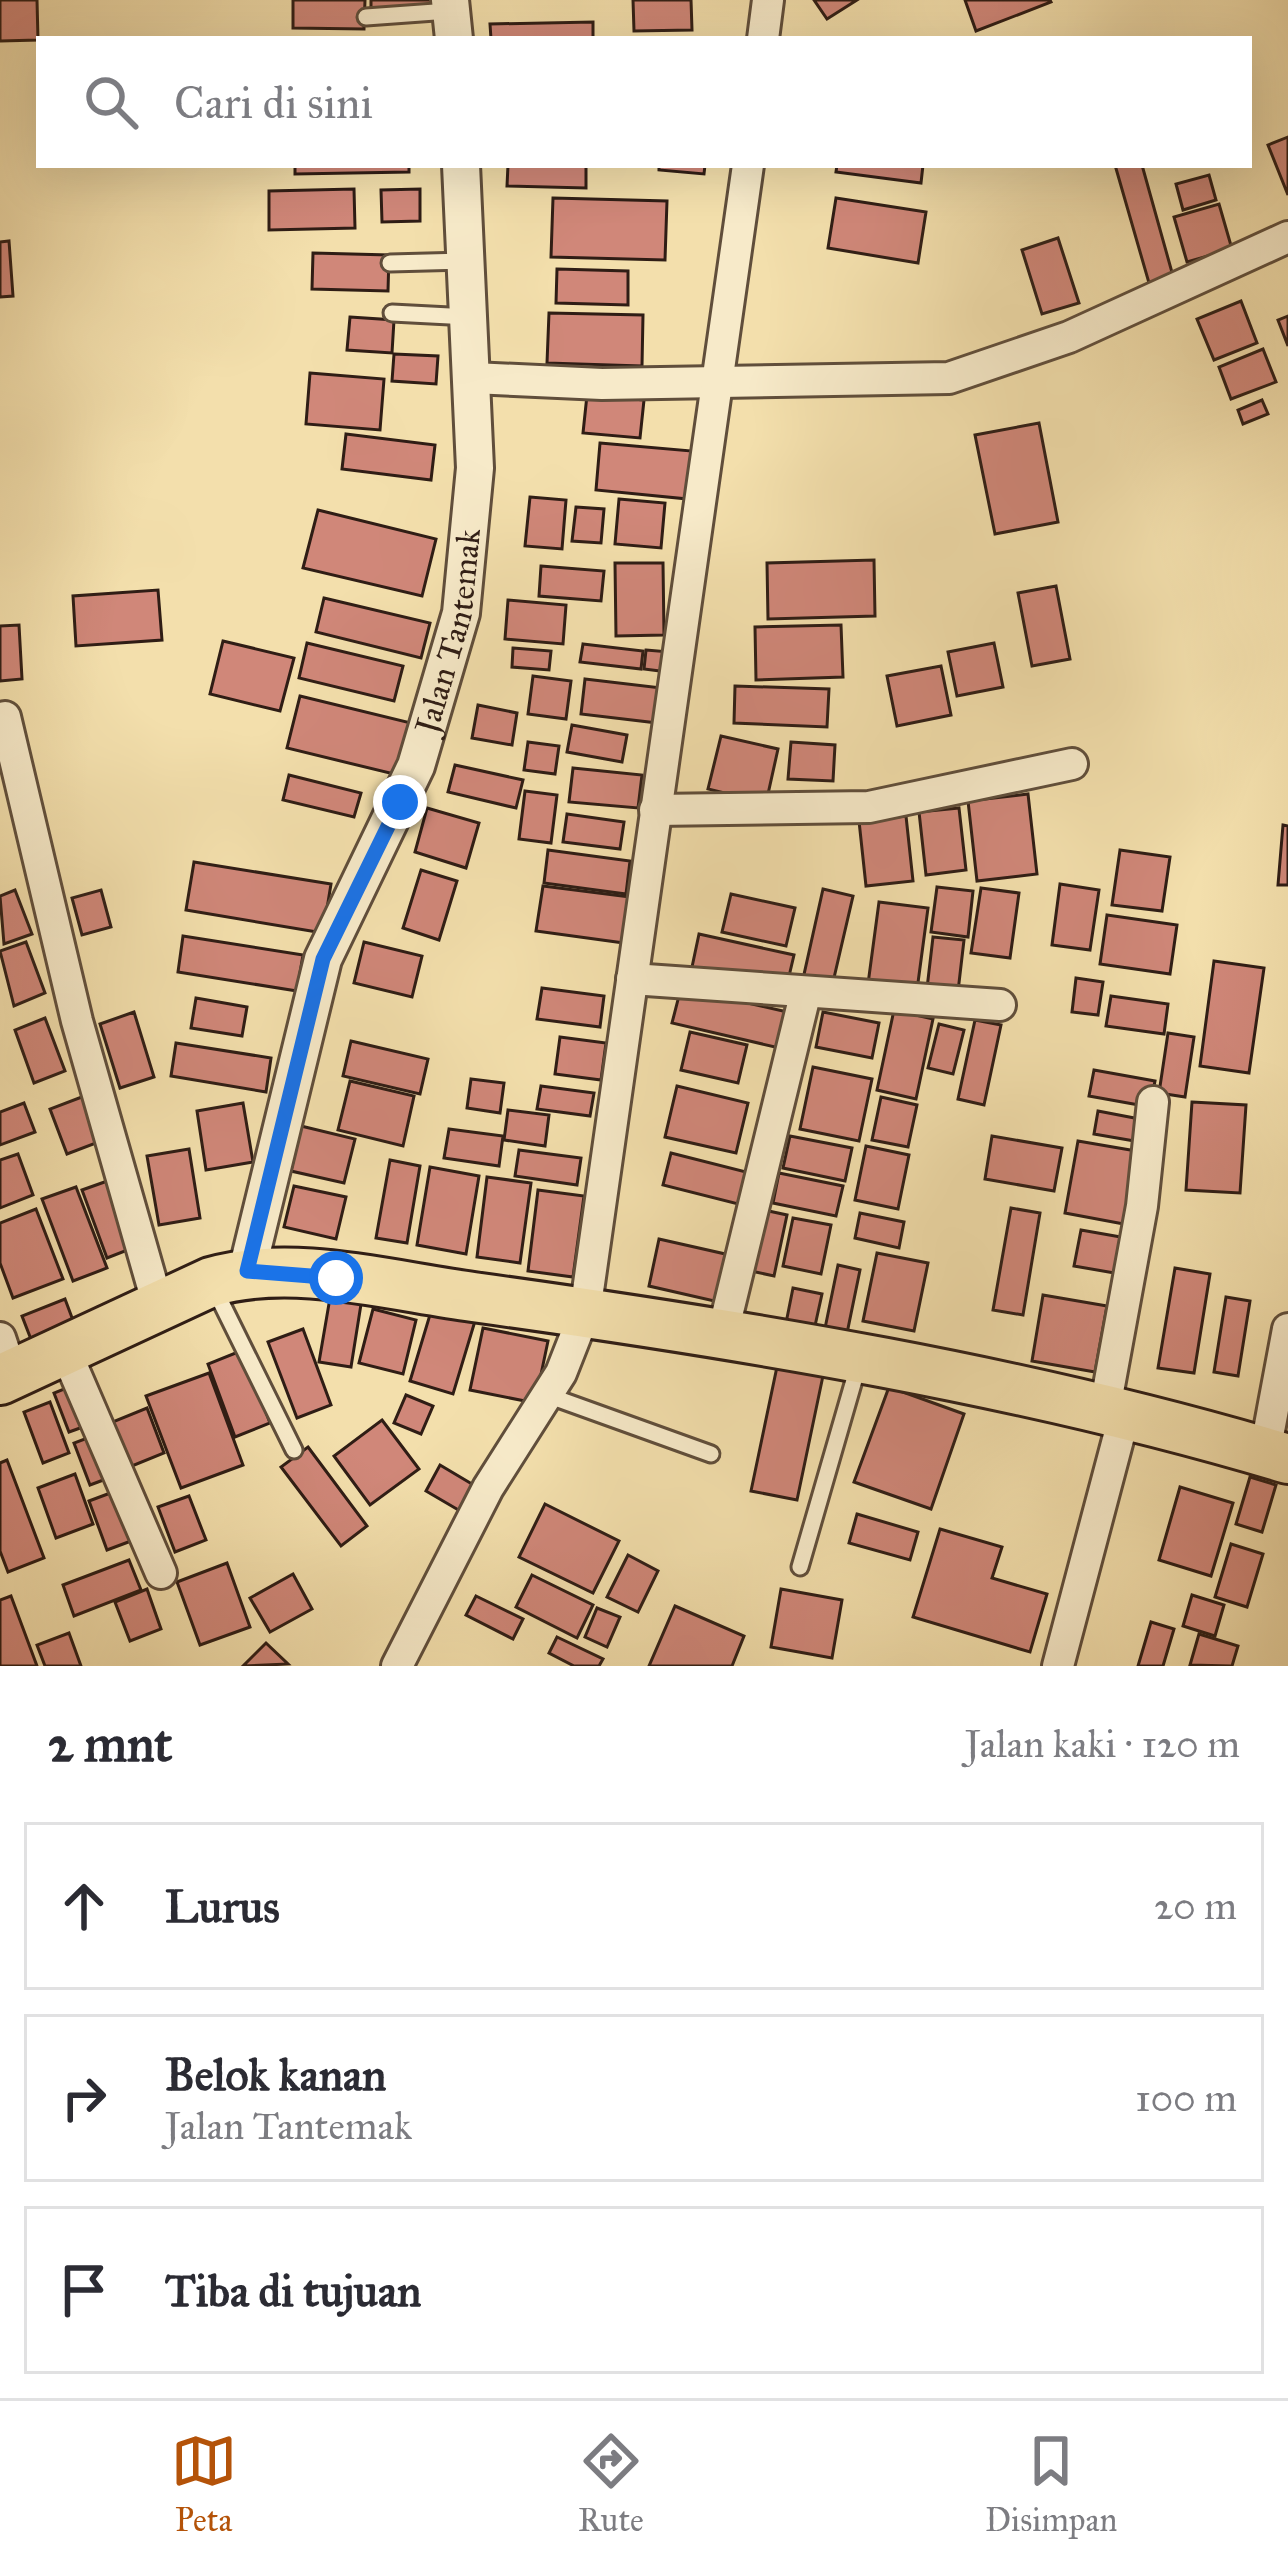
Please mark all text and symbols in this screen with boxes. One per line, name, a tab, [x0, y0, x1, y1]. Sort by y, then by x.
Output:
search box	[36, 36, 1252, 168]
icon: search	[78, 69, 144, 135]
text: Cari di sini	[174, 75, 373, 130]
street label: Jalan Tantemak	[406, 526, 489, 741]
route end	[373, 775, 427, 829]
route start	[309, 1251, 363, 1305]
text: 2 mnt	[48, 1713, 172, 1775]
text: Jalan kaki · 120 m	[965, 1720, 1240, 1768]
icon: ahead	[51, 1873, 117, 1939]
text: Lurus	[165, 1879, 280, 1934]
text: 20 m	[1154, 1882, 1237, 1930]
text: Belok kanan	[165, 2047, 386, 2102]
icon: right	[51, 2065, 117, 2131]
text: 100 m	[1135, 2074, 1237, 2122]
text: Jalan Tantemak	[165, 2102, 412, 2150]
icon: arrive	[51, 2257, 117, 2323]
text: Tiba di tujuan	[165, 2263, 421, 2318]
tab: Peta	[171, 2428, 237, 2540]
tab: Rute	[578, 2428, 644, 2540]
tab: Disimpan	[985, 2428, 1117, 2540]

